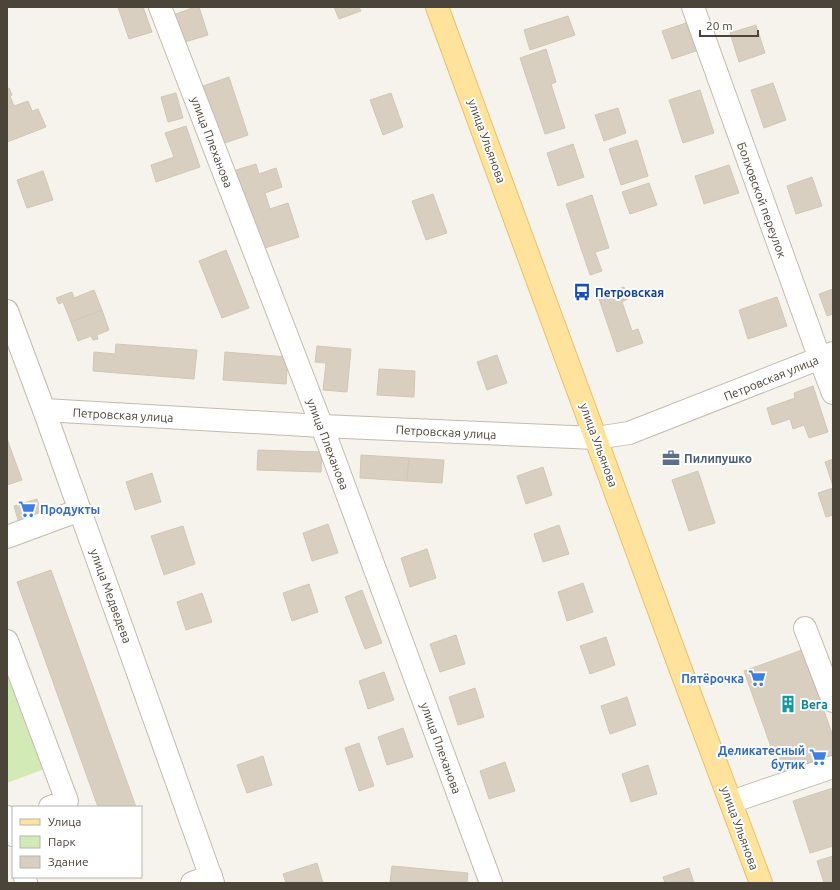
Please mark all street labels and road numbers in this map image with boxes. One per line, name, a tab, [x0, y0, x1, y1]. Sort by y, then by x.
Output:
street label: улица Плеханова	[189, 95, 235, 189]
street label: улица Ульянова	[466, 97, 508, 185]
street label: Болховской переулок	[735, 140, 789, 260]
street label: Петровская улица	[722, 353, 820, 403]
street label: улица Плеханова	[305, 397, 351, 491]
street label: улица Ульянова	[578, 401, 620, 489]
street label: Петровская улица	[72, 406, 174, 424]
street label: Петровская улица	[395, 423, 497, 441]
street label: улица Медведева	[88, 547, 134, 645]
street label: улица Плеханова	[418, 700, 464, 796]
street label: улица Ульянова	[719, 784, 761, 872]

